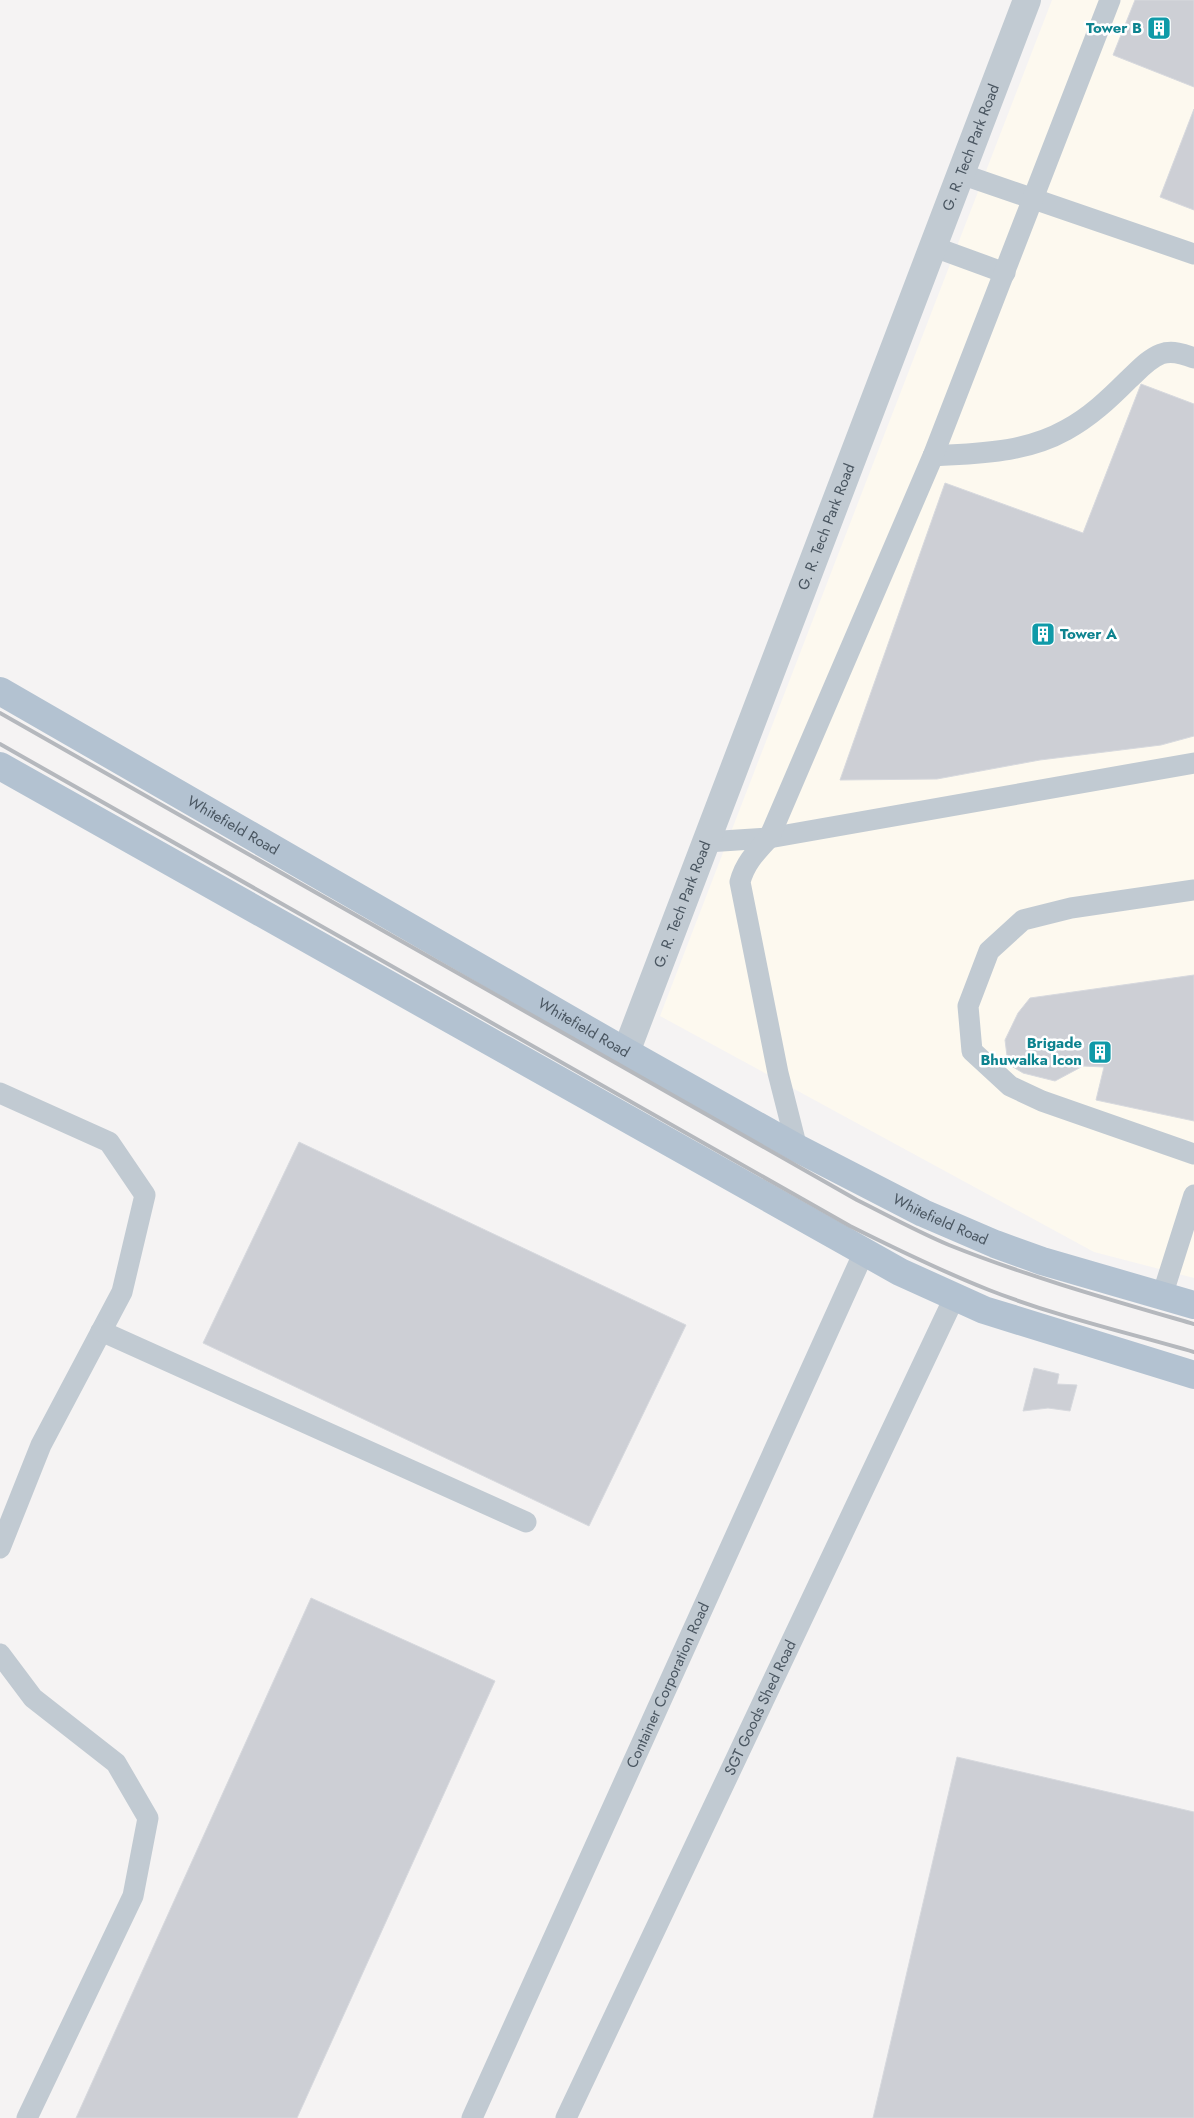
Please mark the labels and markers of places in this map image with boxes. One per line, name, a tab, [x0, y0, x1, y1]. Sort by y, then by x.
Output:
building icon: Tower B	[1146, 15, 1172, 41]
place label: Tower B	[1086, 17, 1142, 39]
building icon: Tower A	[1030, 621, 1056, 647]
place label: Tower A	[1060, 623, 1118, 645]
place label: Brigade Bhuwalka Icon	[980, 1032, 1082, 1071]
building icon: Brigade Bhuwalka Icon	[1087, 1039, 1113, 1065]

